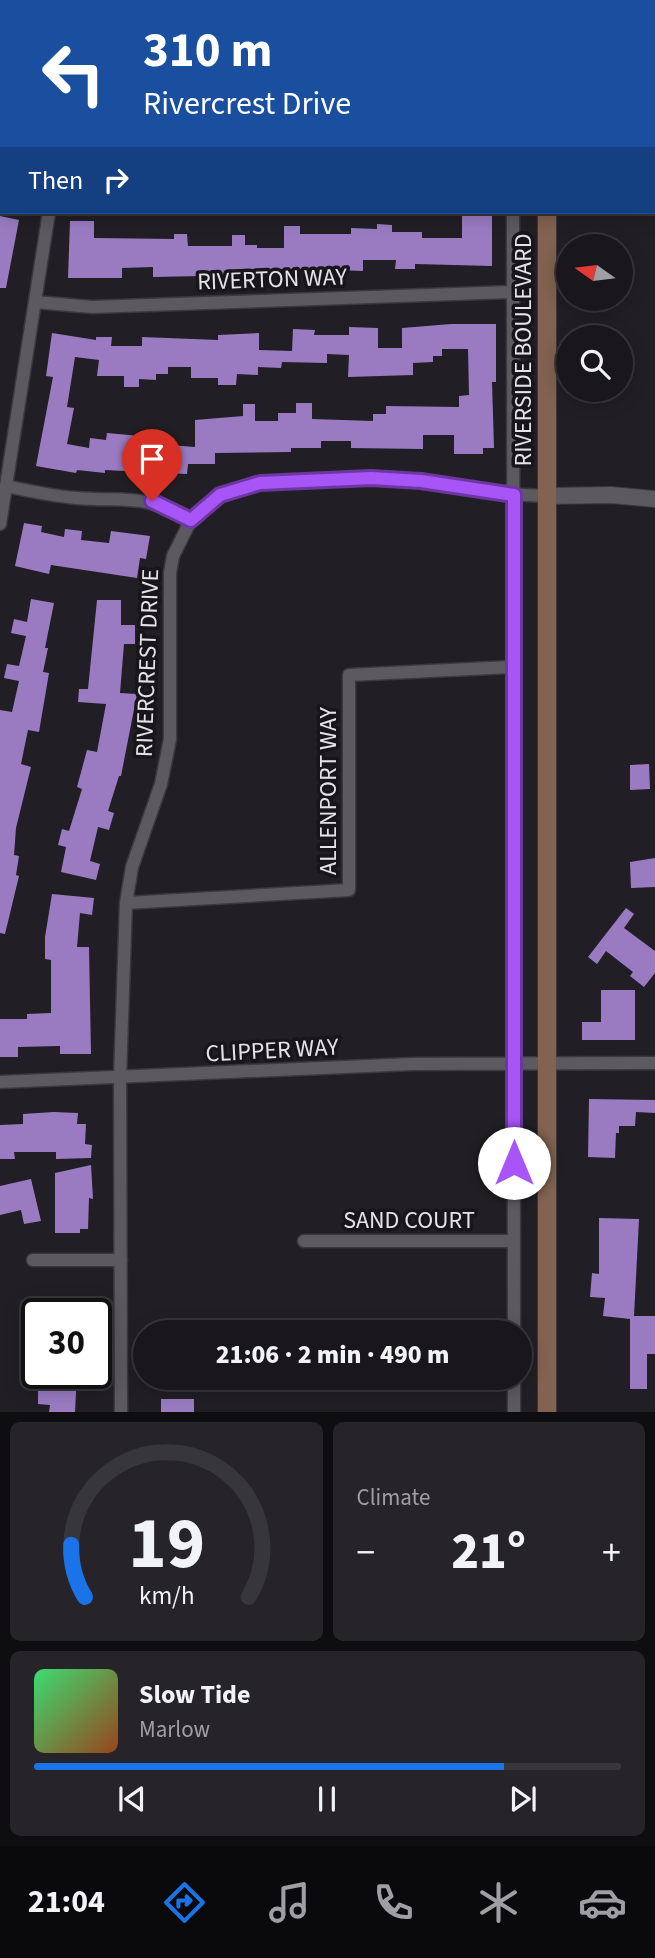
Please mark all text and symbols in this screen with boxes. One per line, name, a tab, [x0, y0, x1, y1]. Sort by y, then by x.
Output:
text: 310 m	[143, 16, 272, 86]
icon: left	[28, 28, 119, 119]
text: Rivercrest Drive	[143, 81, 351, 127]
icon: right	[97, 161, 135, 199]
text: Then	[28, 162, 83, 199]
street label: RIVERSIDE BOULEVARD	[506, 234, 541, 466]
north arrow	[556, 234, 634, 312]
map controls	[556, 234, 633, 402]
street label: RIVERTON WAY	[197, 259, 348, 300]
button: search	[556, 325, 633, 402]
pin	[122, 429, 182, 501]
icon: arrive	[133, 440, 171, 478]
street label: RIVERCREST DRIVE	[127, 568, 168, 758]
street label: ALLENPORT WAY	[311, 706, 346, 875]
street label: CLIPPER WAY	[205, 1030, 340, 1071]
position arrow	[477, 1126, 551, 1200]
street label: SAND COURT	[343, 1203, 475, 1238]
speed limit sign: 30	[21, 1298, 112, 1389]
text: 21:06 · 2 min · 490 m	[216, 1336, 449, 1373]
text: Climate	[357, 1481, 430, 1514]
text: 19	[128, 1493, 205, 1597]
text: 21°	[451, 1515, 526, 1589]
text: −	[357, 1526, 375, 1580]
text: +	[602, 1526, 621, 1580]
text: km/h	[139, 1578, 194, 1614]
text: Slow Tide	[139, 1676, 250, 1713]
text: Marlow	[139, 1713, 210, 1746]
icon: previous	[113, 1780, 151, 1818]
icon: pause	[308, 1780, 346, 1818]
icon: next	[504, 1780, 542, 1818]
icon: directions	[160, 1878, 209, 1927]
icon: music	[265, 1878, 314, 1927]
icon: phone	[369, 1878, 418, 1927]
icon: climate	[474, 1878, 523, 1927]
icon: car	[578, 1878, 627, 1927]
text: 21:04	[28, 1879, 105, 1925]

